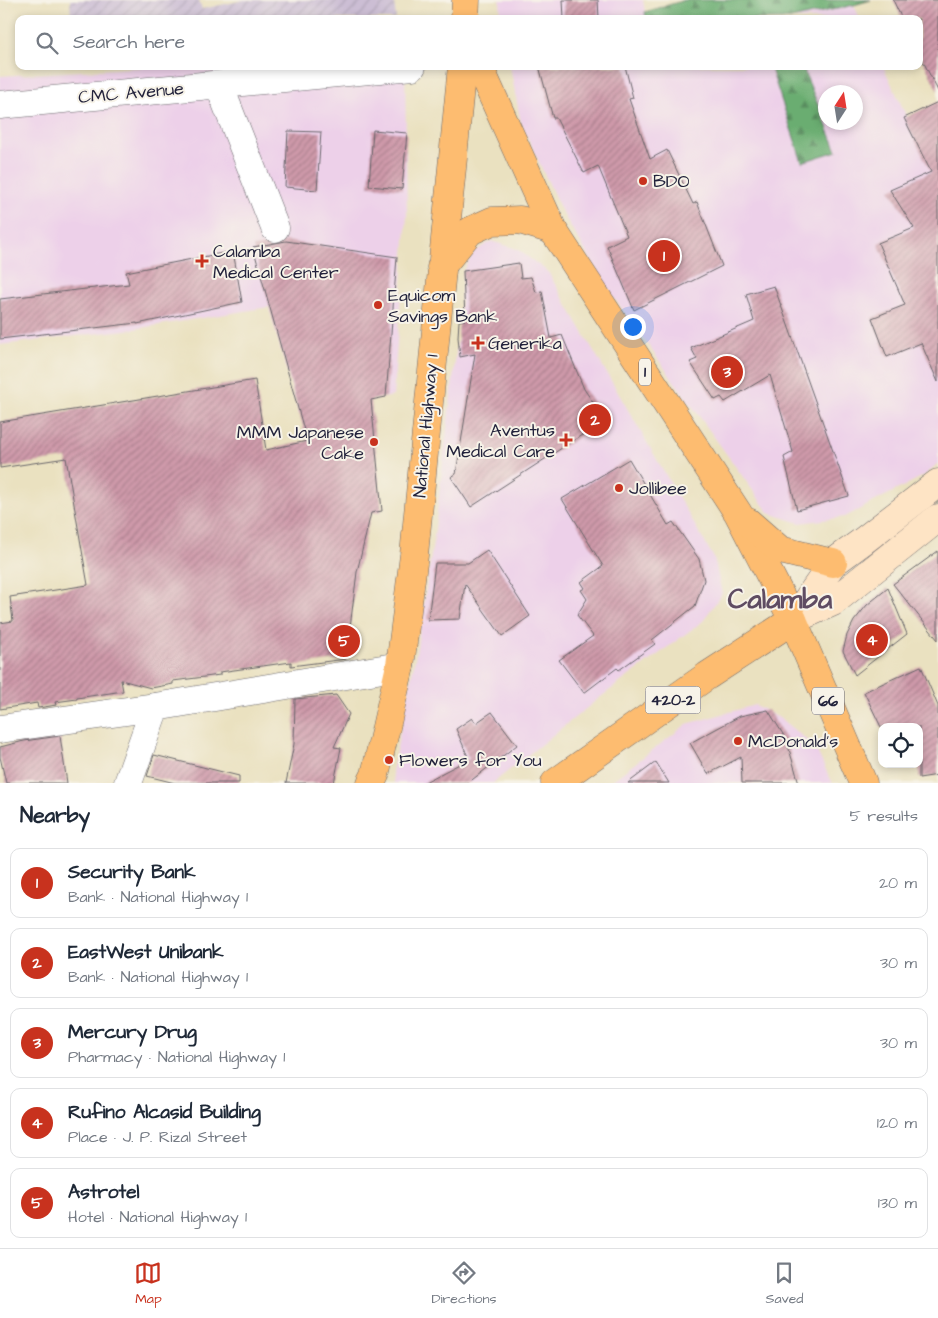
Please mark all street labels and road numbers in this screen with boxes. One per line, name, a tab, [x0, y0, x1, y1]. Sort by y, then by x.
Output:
street label: CMC Avenue	[77, 76, 185, 110]
street label: National Highway 1	[407, 353, 446, 499]
road number: 1	[639, 358, 651, 386]
road number: 420-2	[646, 686, 700, 714]
road number: 66	[812, 688, 844, 714]

